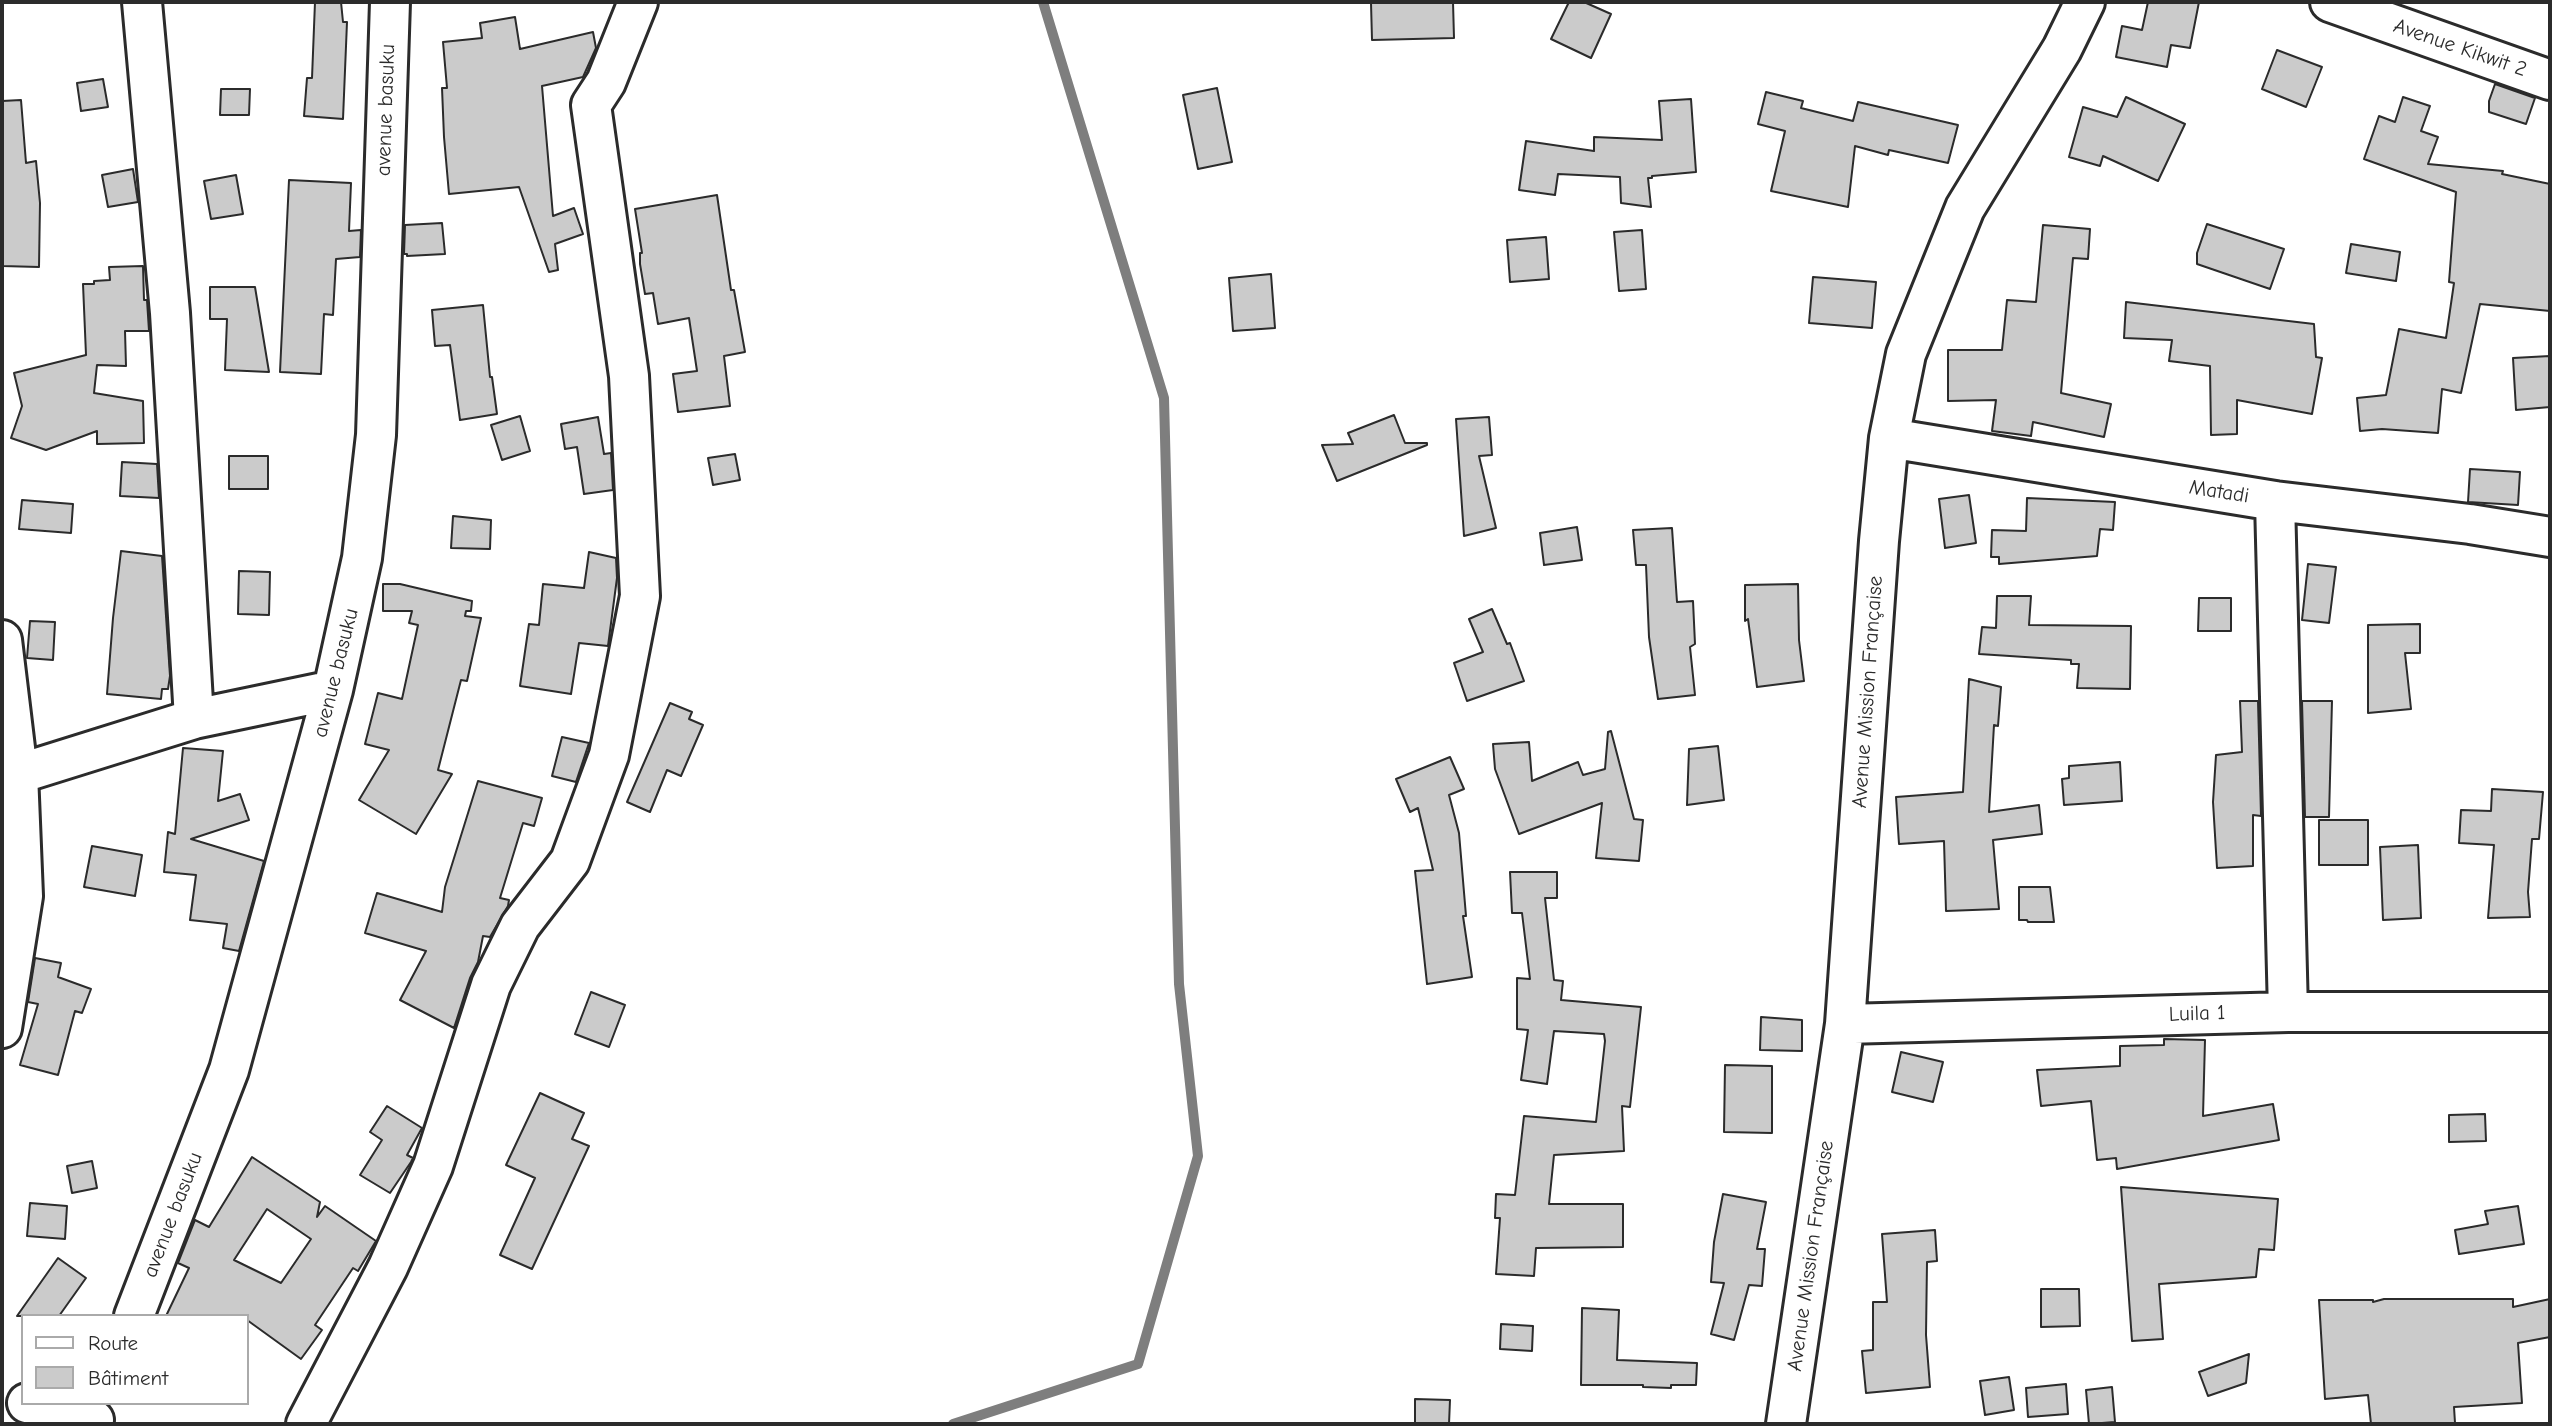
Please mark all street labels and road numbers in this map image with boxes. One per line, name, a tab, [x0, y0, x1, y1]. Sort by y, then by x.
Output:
street label: Avenue Kikwit 2	[2390, 13, 2530, 83]
street label: avenue basuku	[371, 44, 401, 176]
street label: Matadi	[2187, 475, 2251, 509]
street label: Avenue Mission Française	[1847, 575, 1889, 809]
street label: avenue basuku	[308, 606, 364, 740]
street label: Luila 1	[2168, 1000, 2226, 1028]
street label: Avenue Mission Française	[1782, 1139, 1840, 1373]
street label: avenue basuku	[138, 1149, 208, 1281]

